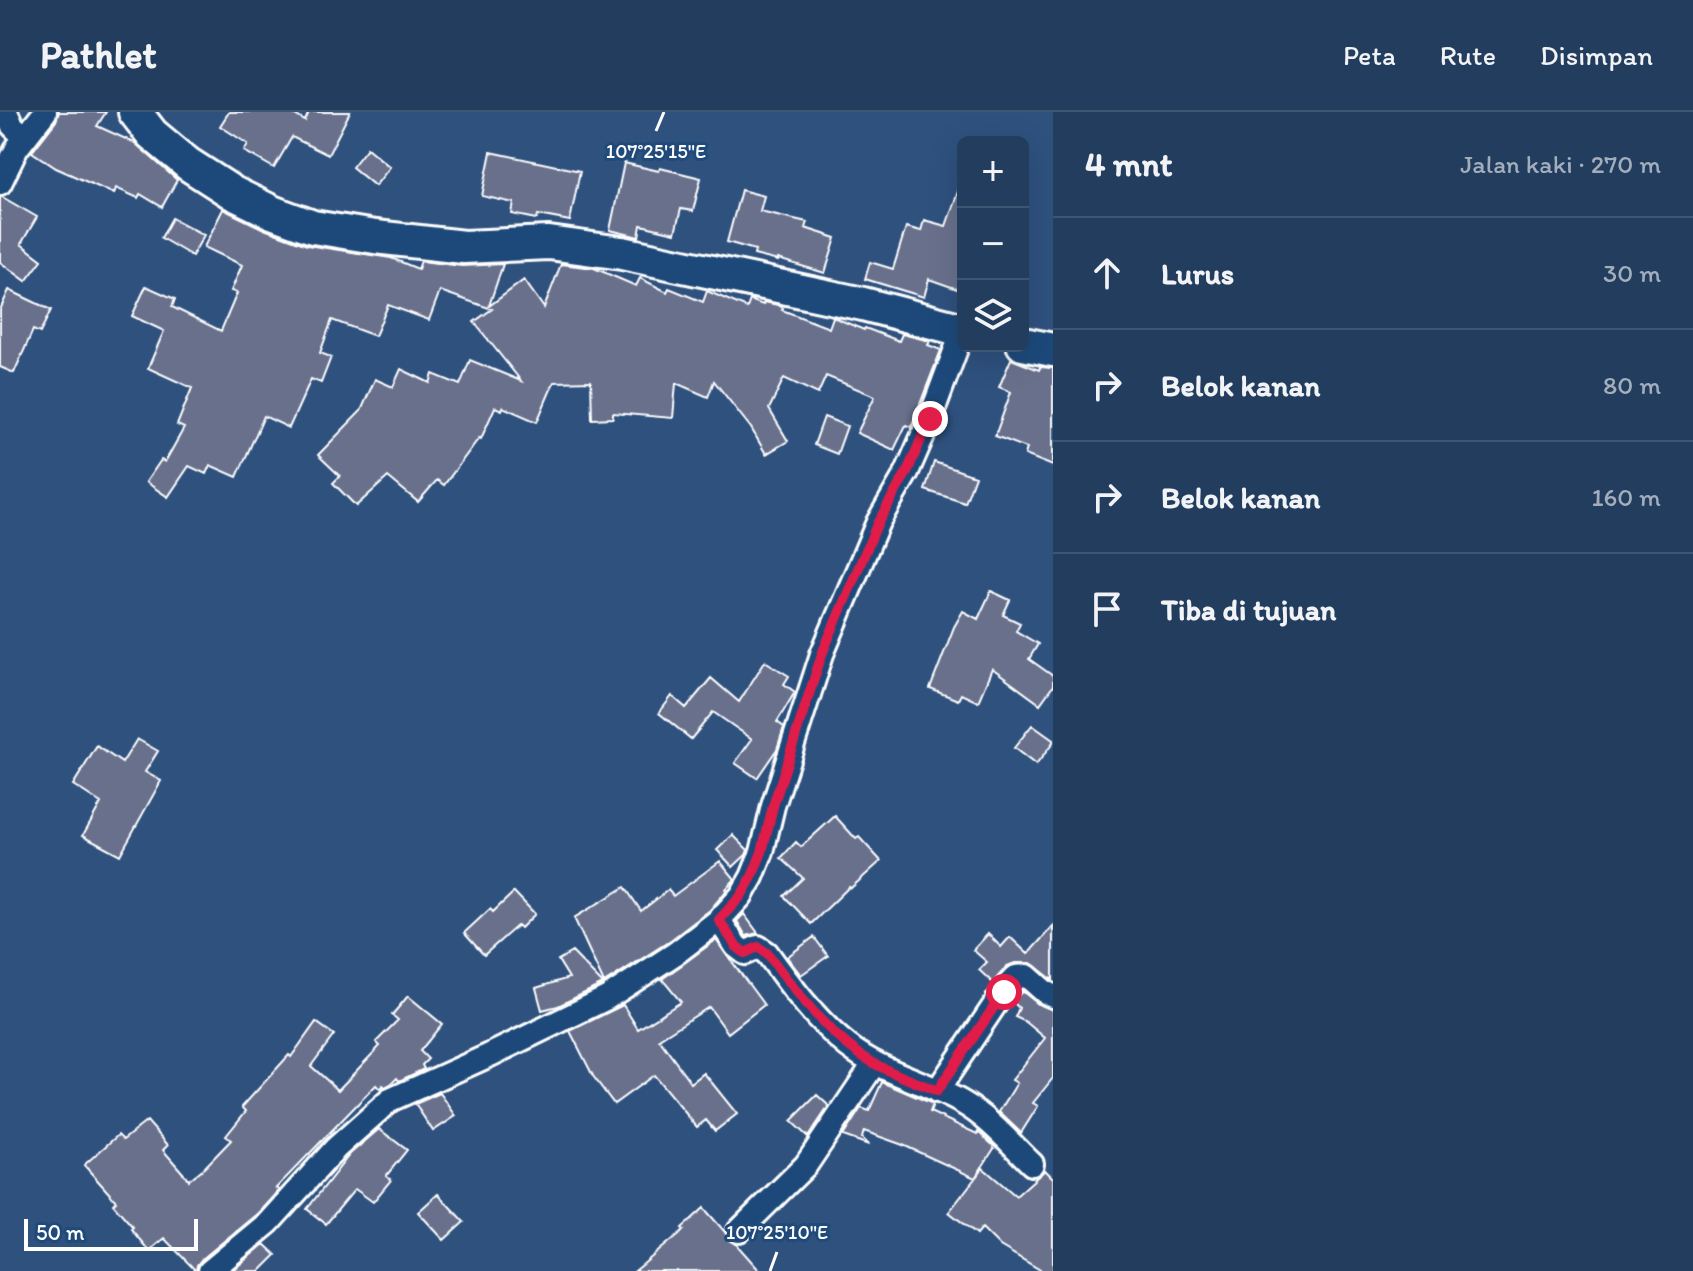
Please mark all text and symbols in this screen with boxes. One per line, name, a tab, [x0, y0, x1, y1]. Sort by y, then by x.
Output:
text: Pathlet	[40, 32, 157, 78]
text: Peta	[1343, 38, 1396, 72]
text: Rute	[1440, 38, 1496, 72]
text: Disimpan	[1540, 38, 1653, 72]
map controls	[957, 136, 1029, 352]
button: +	[957, 136, 1029, 208]
text: 107°25'15"E	[606, 139, 706, 163]
text: 4 mnt	[1085, 144, 1173, 185]
text: Jalan kaki · 270 m	[1460, 148, 1661, 180]
button: −	[957, 208, 1029, 280]
icon: ahead	[1085, 251, 1129, 295]
text: Lurus	[1161, 255, 1234, 292]
text: 30 m	[1603, 257, 1661, 289]
button: layers	[957, 280, 1029, 352]
icon: right	[1085, 363, 1129, 407]
text: Belok kanan	[1161, 367, 1320, 404]
text: 80 m	[1603, 369, 1661, 401]
route end	[912, 401, 948, 437]
icon: right	[1085, 475, 1129, 519]
text: Belok kanan	[1161, 479, 1320, 516]
text: 160 m	[1591, 481, 1661, 513]
icon: arrive	[1085, 587, 1129, 631]
text: Tiba di tujuan	[1161, 591, 1336, 628]
route start	[986, 974, 1022, 1010]
scale bar	[24, 1215, 198, 1251]
text: 50 m	[36, 1219, 85, 1246]
text: 107°25'10"E	[726, 1220, 828, 1244]

